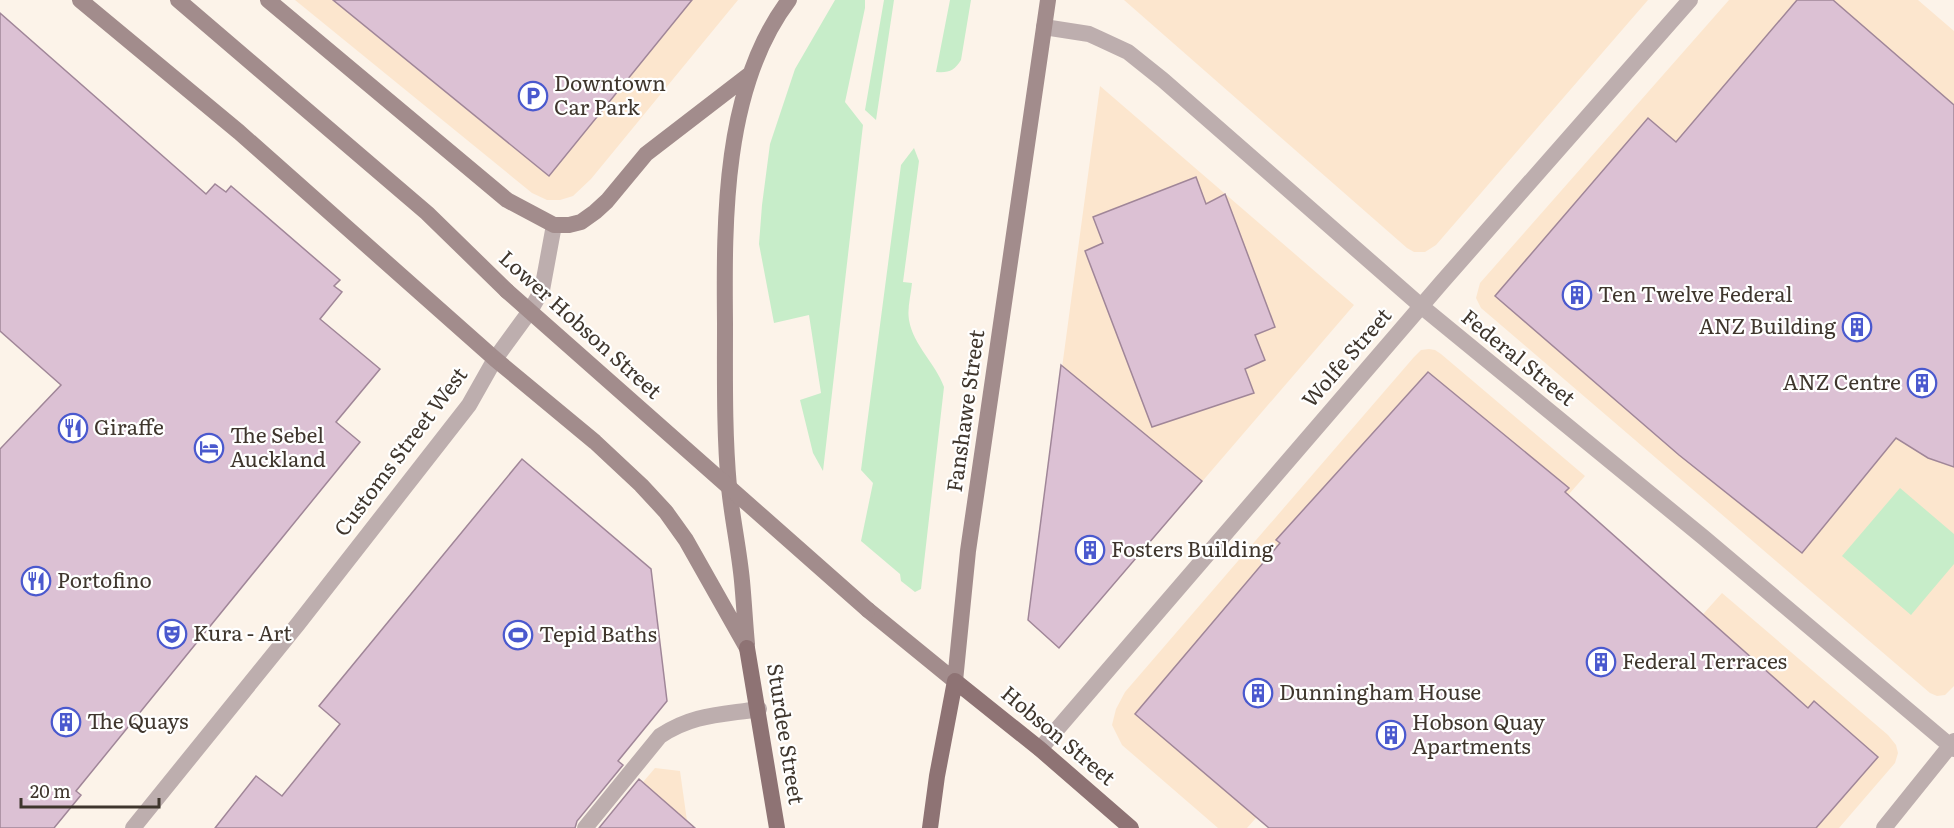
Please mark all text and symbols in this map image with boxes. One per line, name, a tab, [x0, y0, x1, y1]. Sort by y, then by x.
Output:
place label: Downtown Car Park	[554, 66, 666, 121]
parking icon: Downtown Car Park	[517, 80, 549, 112]
street label: Lower Hobson Street	[494, 242, 670, 405]
place label: Ten Twelve Federal	[1598, 277, 1793, 308]
building icon: Ten Twelve Federal	[1561, 279, 1593, 311]
street label: Wolfe Street	[1293, 299, 1398, 413]
street label: Federal Street	[1456, 300, 1584, 412]
place label: ANZ Building	[1699, 309, 1836, 340]
building icon: ANZ Building	[1841, 311, 1873, 343]
street label: Fanshawe Street	[937, 327, 990, 494]
street label: Customs Street West	[325, 359, 473, 542]
place label: ANZ Centre	[1783, 365, 1901, 396]
building icon: ANZ Centre	[1906, 367, 1938, 399]
place label: Giraffe	[94, 410, 164, 441]
restaurant icon: Giraffe	[57, 412, 89, 444]
place label: The Sebel Auckland	[230, 418, 326, 473]
hotel icon: The Sebel Auckland	[193, 432, 225, 464]
place label: Fosters Building	[1111, 532, 1274, 563]
building icon: Fosters Building	[1074, 534, 1106, 566]
place label: Portofino	[57, 563, 152, 594]
restaurant icon: Portofino	[20, 565, 52, 597]
place label: Kura - Art	[193, 616, 292, 647]
place label: Tepid Baths	[539, 617, 657, 648]
theatre icon: Kura - Art	[156, 618, 188, 650]
sports icon: Tepid Baths	[502, 619, 534, 651]
place label: Federal Terraces	[1622, 644, 1787, 675]
building icon: Federal Terraces	[1585, 646, 1617, 678]
street label: Sturdee Street	[761, 661, 814, 807]
place label: Dunningham House	[1279, 675, 1481, 706]
street label: Hobson Street	[996, 677, 1124, 792]
building icon: Dunningham House	[1242, 677, 1274, 709]
place label: The Quays	[87, 704, 188, 735]
place label: Hobson Quay Apartments	[1412, 705, 1546, 760]
building icon: The Quays	[50, 706, 82, 738]
building icon: Hobson Quay Apartments	[1375, 719, 1407, 751]
scale bar	[21, 771, 159, 809]
text: 20 m	[30, 777, 71, 804]

